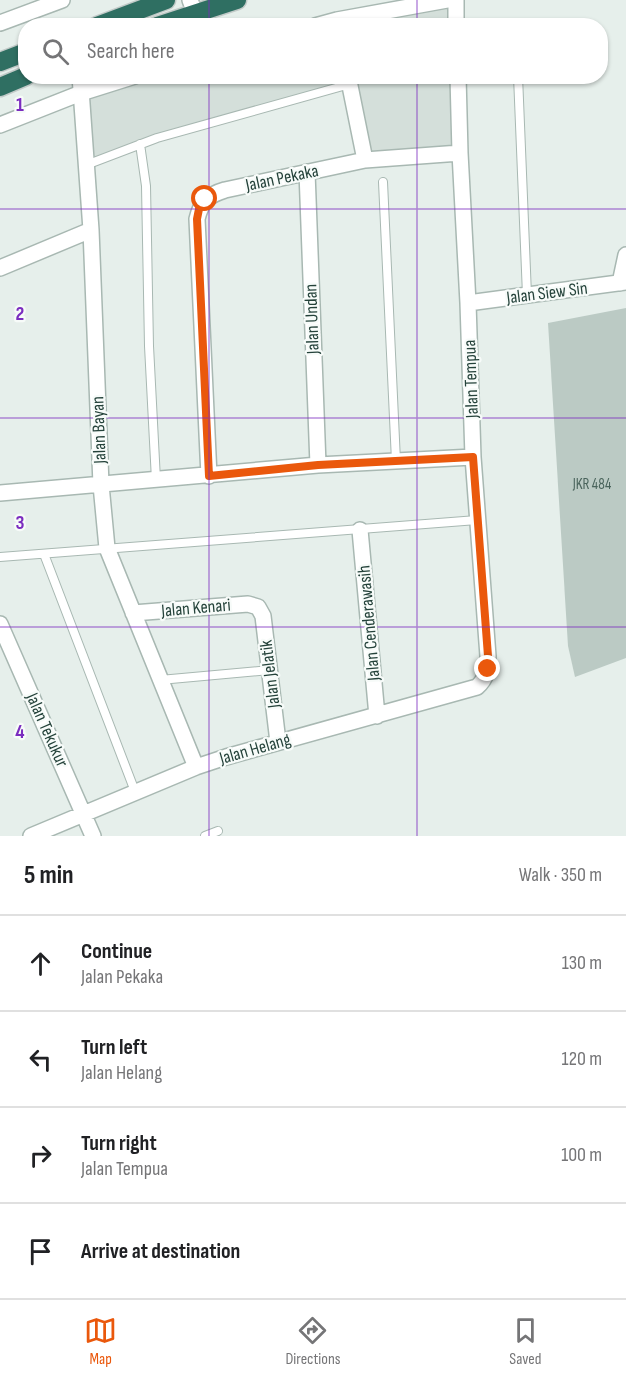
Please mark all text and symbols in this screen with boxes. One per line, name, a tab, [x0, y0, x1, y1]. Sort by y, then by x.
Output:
search box	[18, 18, 608, 84]
icon: search	[39, 35, 72, 68]
text: Search here	[87, 38, 174, 65]
text: 1	[16, 93, 24, 117]
street label: Jalan Pekaka	[243, 160, 320, 196]
route start	[191, 185, 217, 211]
street label: Jalan Siew Sin	[504, 278, 589, 309]
street label: Jalan Undan	[300, 284, 324, 355]
text: 2	[16, 302, 24, 326]
street label: Jalan Tempua	[459, 339, 483, 419]
street label: Jalan Bayan	[87, 396, 111, 465]
house number: JKR 484	[572, 475, 611, 494]
text: 3	[16, 511, 25, 535]
street label: Jalan Cenderawasih	[353, 564, 385, 683]
street label: Jalan Kenari	[159, 595, 232, 622]
street label: Jalan Jelatik	[255, 639, 285, 710]
route end	[474, 655, 500, 681]
street label: Jalan Tekukur	[21, 689, 73, 770]
text: 4	[15, 720, 25, 744]
street label: Jalan Helang	[216, 729, 293, 769]
text: 5 min	[24, 860, 74, 891]
text: Walk · 350 m	[519, 863, 602, 887]
text: Continue	[81, 938, 152, 965]
icon: ahead	[24, 947, 57, 980]
text: 130 m	[562, 951, 602, 975]
text: Jalan Pekaka	[81, 965, 163, 989]
text: Turn left	[81, 1034, 147, 1061]
icon: left	[24, 1043, 57, 1076]
text: 120 m	[562, 1047, 602, 1071]
text: Jalan Helang	[81, 1061, 162, 1085]
text: Turn right	[81, 1130, 157, 1157]
icon: right	[24, 1139, 57, 1172]
text: 100 m	[561, 1143, 602, 1167]
text: Jalan Tempua	[81, 1157, 168, 1181]
icon: arrive	[24, 1235, 57, 1268]
text: Arrive at destination	[81, 1238, 240, 1265]
tab: Map	[84, 1314, 117, 1369]
tab: Directions	[285, 1314, 341, 1369]
tab: Saved	[509, 1314, 542, 1369]

